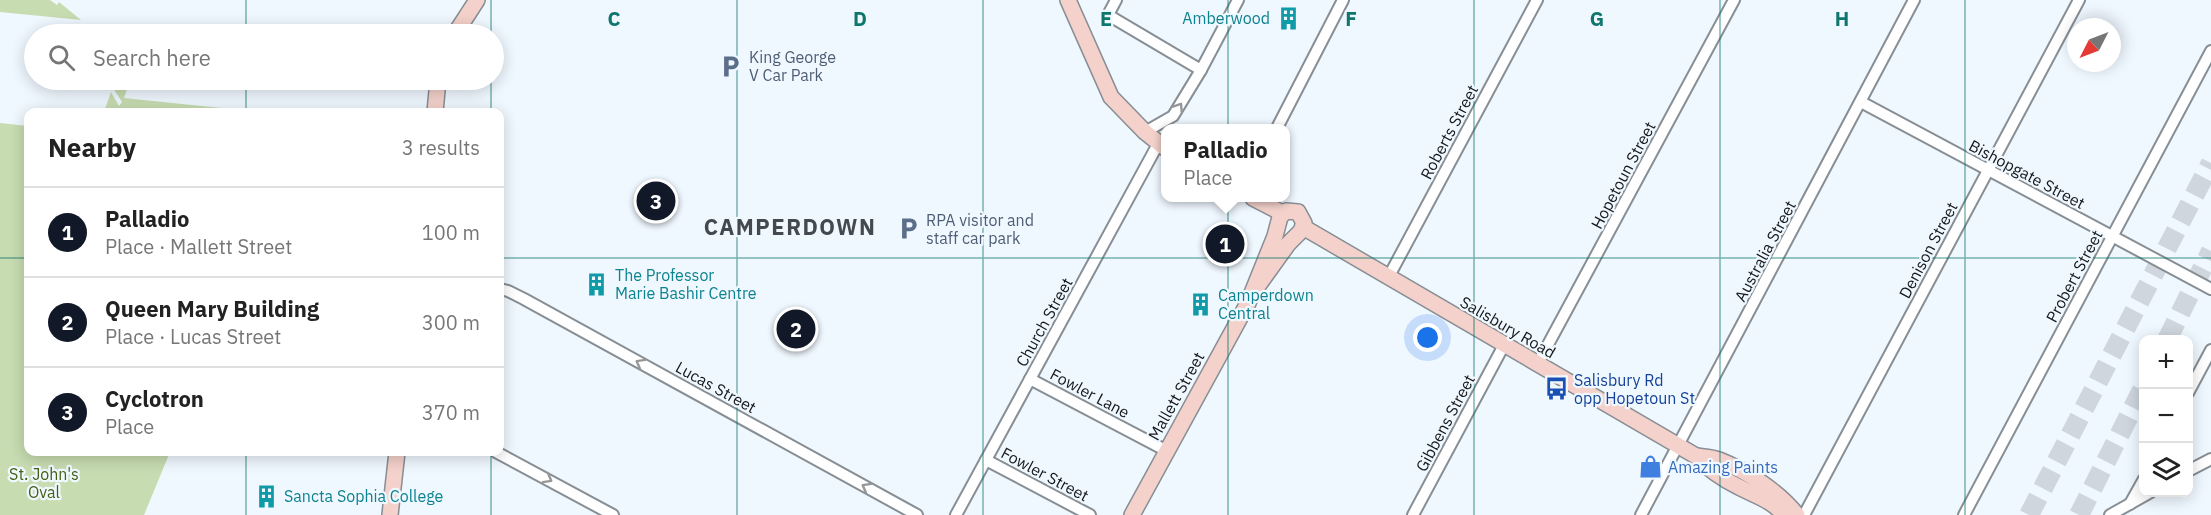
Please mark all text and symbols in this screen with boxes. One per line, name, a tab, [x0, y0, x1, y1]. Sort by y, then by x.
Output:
text: C	[607, 5, 621, 32]
text: D	[853, 5, 867, 32]
text: E	[1100, 5, 1112, 32]
building icon: Amberwood	[1275, 5, 1301, 31]
text: F	[1345, 5, 1357, 32]
text: G	[1590, 5, 1604, 32]
text: H	[1835, 5, 1849, 32]
place label: Amberwood	[1182, 8, 1270, 28]
north arrow	[2067, 18, 2121, 72]
search box	[24, 24, 504, 90]
icon: search	[45, 41, 78, 74]
text: Search here	[93, 43, 211, 72]
place label: King George V Car Park	[749, 47, 836, 85]
parking icon: King George V Car Park	[718, 53, 744, 79]
street label: Roberts Street	[1416, 81, 1482, 183]
one-way arrow	[1172, 103, 1183, 114]
street label: Hopetoun Street	[1586, 118, 1660, 232]
popup	[1161, 124, 1290, 202]
text: Nearby	[48, 130, 136, 164]
text: 3 results	[402, 134, 480, 161]
text: Palladio	[1183, 135, 1268, 164]
street label: Bishopgate Street	[1966, 135, 2088, 213]
text: Place	[1183, 164, 1232, 191]
pin: 3	[636, 178, 676, 224]
street label: Australia Street	[1730, 197, 1800, 305]
street label: Denison Street	[1894, 198, 1962, 302]
text: Palladio	[105, 204, 189, 233]
place label: RPA visitor and staff car park	[926, 210, 1034, 248]
district label: CAMPERDOWN	[704, 212, 876, 241]
parking icon: RPA visitor and staff car park	[895, 216, 921, 242]
text: 1	[62, 219, 74, 246]
text: 100 m	[422, 219, 480, 246]
pin: 1	[1206, 222, 1244, 266]
street label: Probert Street	[2041, 226, 2107, 326]
text: Place · Mallett Street	[105, 233, 292, 260]
place label: The Professor Marie Bashir Centre	[615, 265, 757, 303]
building icon: The Professor Marie Bashir Centre	[584, 271, 610, 297]
street label: Church Street	[1011, 274, 1077, 370]
place label: Camperdown Central	[1218, 285, 1314, 323]
building icon: Camperdown Central	[1187, 291, 1213, 317]
street label: Salisbury Road	[1457, 292, 1559, 362]
text: Queen Mary Building	[105, 294, 319, 323]
pin: 2	[776, 306, 816, 352]
text: 2	[62, 309, 74, 336]
text: 300 m	[422, 309, 480, 336]
text: Place · Lucas Street	[105, 323, 281, 350]
your location	[1413, 323, 1442, 352]
map controls	[2139, 335, 2193, 497]
button: +	[2139, 335, 2193, 389]
street label: Mallett Street	[1144, 348, 1208, 444]
street label: Lucas Street	[672, 357, 760, 417]
one-way arrow	[636, 359, 646, 370]
street label: Fowler Lane	[1047, 364, 1133, 422]
place label: Salisbury Rd opp Hopetoun St	[1574, 370, 1695, 408]
street label: Gibbens Street	[1411, 371, 1479, 475]
bus stop icon: Salisbury Rd opp Hopetoun St	[1543, 376, 1569, 402]
text: Cyclotron	[105, 384, 204, 413]
button: −	[2139, 389, 2193, 443]
text: 3	[62, 399, 74, 426]
text: 370 m	[422, 399, 480, 426]
text: Place	[105, 413, 154, 440]
street label: Fowler Street	[998, 443, 1092, 505]
button: layers	[2139, 443, 2193, 497]
shop icon: Amazing Paints	[1637, 454, 1663, 480]
place label: Amazing Paints	[1668, 457, 1778, 477]
park label: St. John's Oval	[9, 464, 79, 502]
one-way arrow	[542, 472, 552, 483]
building icon: Sancta Sophia College	[253, 483, 279, 509]
one-way arrow	[862, 483, 872, 494]
place label: Sancta Sophia College	[284, 486, 444, 506]

